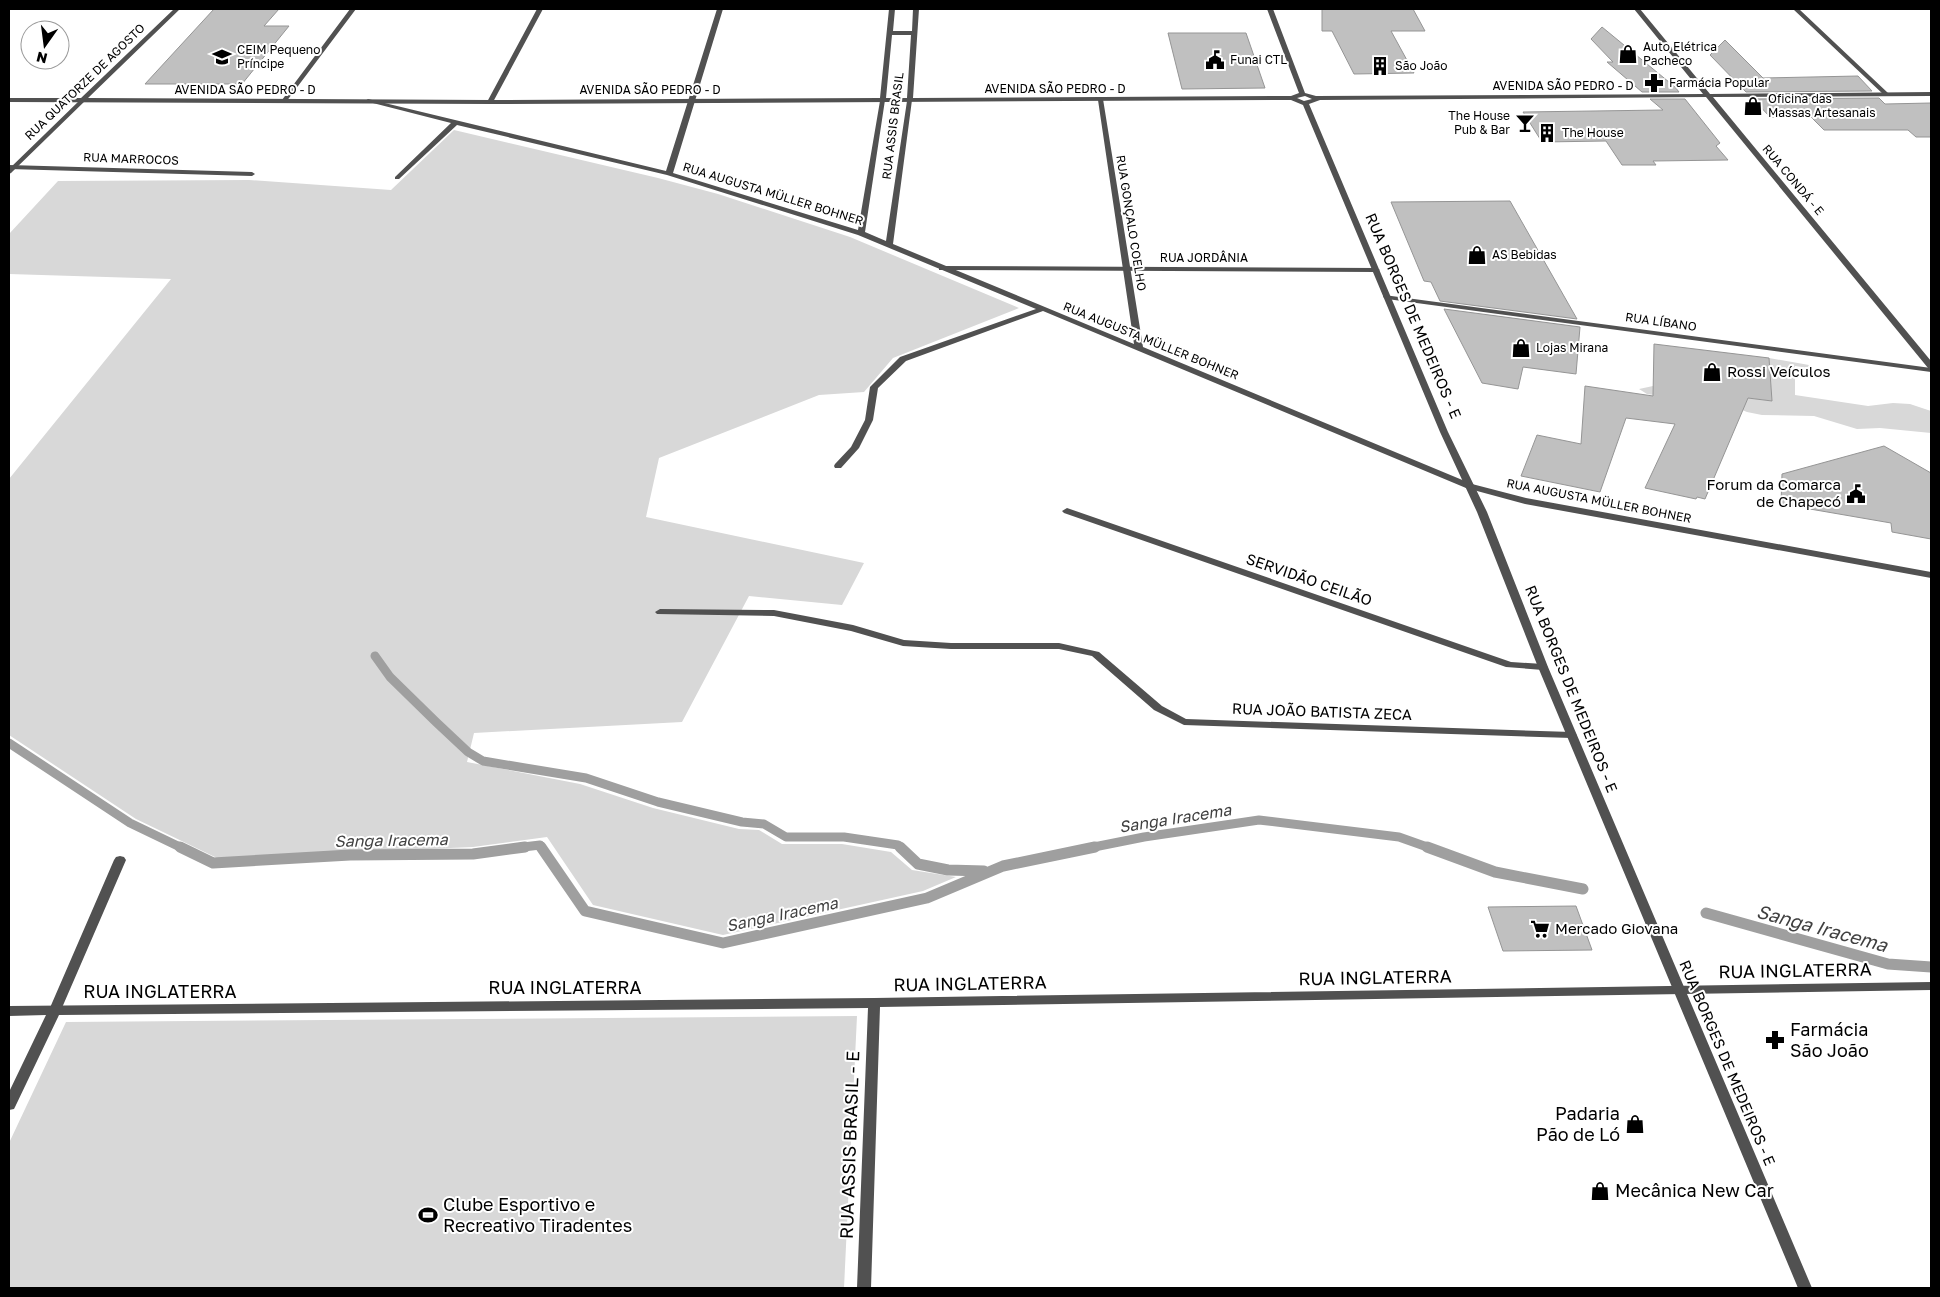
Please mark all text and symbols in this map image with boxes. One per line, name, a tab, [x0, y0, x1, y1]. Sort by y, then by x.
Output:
north arrow	[20, 20, 70, 70]
street label: RUA QUATORZE DE AGOSTO	[21, 20, 148, 143]
place label: Auto Elétrica Pacheco	[1643, 39, 1717, 68]
place label: CEIM Pequeno Príncipe	[237, 42, 320, 71]
shop icon: Auto Elétrica Pacheco	[1617, 43, 1639, 65]
school or university icon: CEIM Pequeno Príncipe	[211, 46, 233, 68]
text: N	[35, 49, 49, 68]
public building icon: Funai CTL	[1204, 49, 1226, 71]
place label: Funai CTL	[1230, 52, 1287, 67]
building icon: São João	[1369, 55, 1391, 77]
place label: São João	[1395, 58, 1448, 73]
street label: RUA ASSIS BRASIL	[879, 71, 907, 180]
pharmacy icon: Farmácia Popular	[1643, 72, 1665, 94]
place label: Farmácia Popular	[1669, 75, 1769, 90]
street label: AVENIDA SÃO PEDRO - D	[1492, 78, 1634, 93]
street label: AVENIDA SÃO PEDRO - D	[984, 81, 1126, 96]
street label: AVENIDA SÃO PEDRO - D	[174, 82, 316, 97]
street label: AVENIDA SÃO PEDRO - D	[579, 82, 721, 97]
place label: Oficina das Massas Artesanais	[1768, 91, 1876, 120]
shop icon: Oficina das Massas Artesanais	[1742, 95, 1764, 117]
place label: The House Pub & Bar	[1448, 108, 1510, 137]
bar icon: The House Pub & Bar	[1514, 112, 1536, 134]
building icon: The House	[1536, 122, 1558, 144]
place label: The House	[1562, 125, 1624, 140]
street label: RUA CONDÁ - E	[1759, 141, 1827, 218]
street label: RUA MARROCOS	[83, 149, 179, 168]
street label: RUA GONÇALO COELHO	[1113, 154, 1150, 292]
street label: RUA AUGUSTA MÜLLER BOHNER	[681, 159, 865, 228]
street label: RUA BORGES DE MEDEIROS - E	[1362, 210, 1466, 421]
shop icon: AS Bebidas	[1466, 244, 1488, 266]
place label: AS Bebidas	[1492, 247, 1557, 262]
street label: RUA JORDÂNIA	[1160, 250, 1248, 265]
street label: RUA AUGUSTA MÜLLER BOHNER	[1061, 298, 1241, 383]
street label: RUA LÍBANO	[1624, 309, 1698, 334]
shop icon: Lojas Mirana	[1510, 337, 1532, 359]
place label: Lojas Mirana	[1536, 340, 1608, 355]
shop icon: Rossi Veículos	[1701, 361, 1723, 383]
place label: Rossi Veículos	[1727, 362, 1830, 380]
street label: RUA AUGUSTA MÜLLER BOHNER	[1505, 475, 1693, 526]
place label: Forum da Comarca de Chapecó	[1707, 475, 1841, 510]
public building icon: Forum da Comarca de Chapecó	[1845, 483, 1867, 505]
street label: SERVIDÃO CEILÃO	[1244, 549, 1375, 609]
street label: RUA BORGES DE MEDEIROS - E	[1522, 582, 1622, 795]
street label: RUA JOÃO BATISTA ZECA	[1232, 699, 1412, 723]
water label: Sanga Iracema	[1117, 799, 1233, 837]
water label: Sanga Iracema	[334, 829, 449, 851]
water label: Sanga Iracema	[724, 892, 840, 936]
water label: Sanga Iracema	[1754, 899, 1891, 956]
supermarket icon: Mercado Giovana	[1529, 918, 1551, 940]
place label: Mercado Giovana	[1555, 919, 1678, 937]
street label: RUA BORGES DE MEDEIROS - E	[1676, 957, 1780, 1168]
street label: RUA INGLATERRA	[1718, 958, 1872, 982]
street label: RUA INGLATERRA	[1298, 965, 1452, 989]
street label: RUA INGLATERRA	[893, 971, 1047, 995]
street label: RUA INGLATERRA	[488, 976, 642, 998]
street label: RUA INGLATERRA	[83, 980, 237, 1002]
place label: Farmácia São João	[1790, 1018, 1869, 1061]
pharmacy icon: Farmácia São João	[1764, 1029, 1786, 1051]
street label: RUA ASSIS BRASIL - E	[835, 1051, 863, 1239]
place label: Padaria Pão de Ló	[1536, 1102, 1620, 1145]
shop icon: Padaria Pão de Ló	[1624, 1113, 1646, 1135]
place label: Mecânica New Car	[1615, 1179, 1774, 1201]
shop icon: Mecânica New Car	[1589, 1180, 1611, 1202]
place label: Clube Esportivo e Recreativo Tiradentes	[443, 1193, 632, 1236]
sports icon: Clube Esportivo e Recreativo Tiradentes	[417, 1204, 439, 1226]

